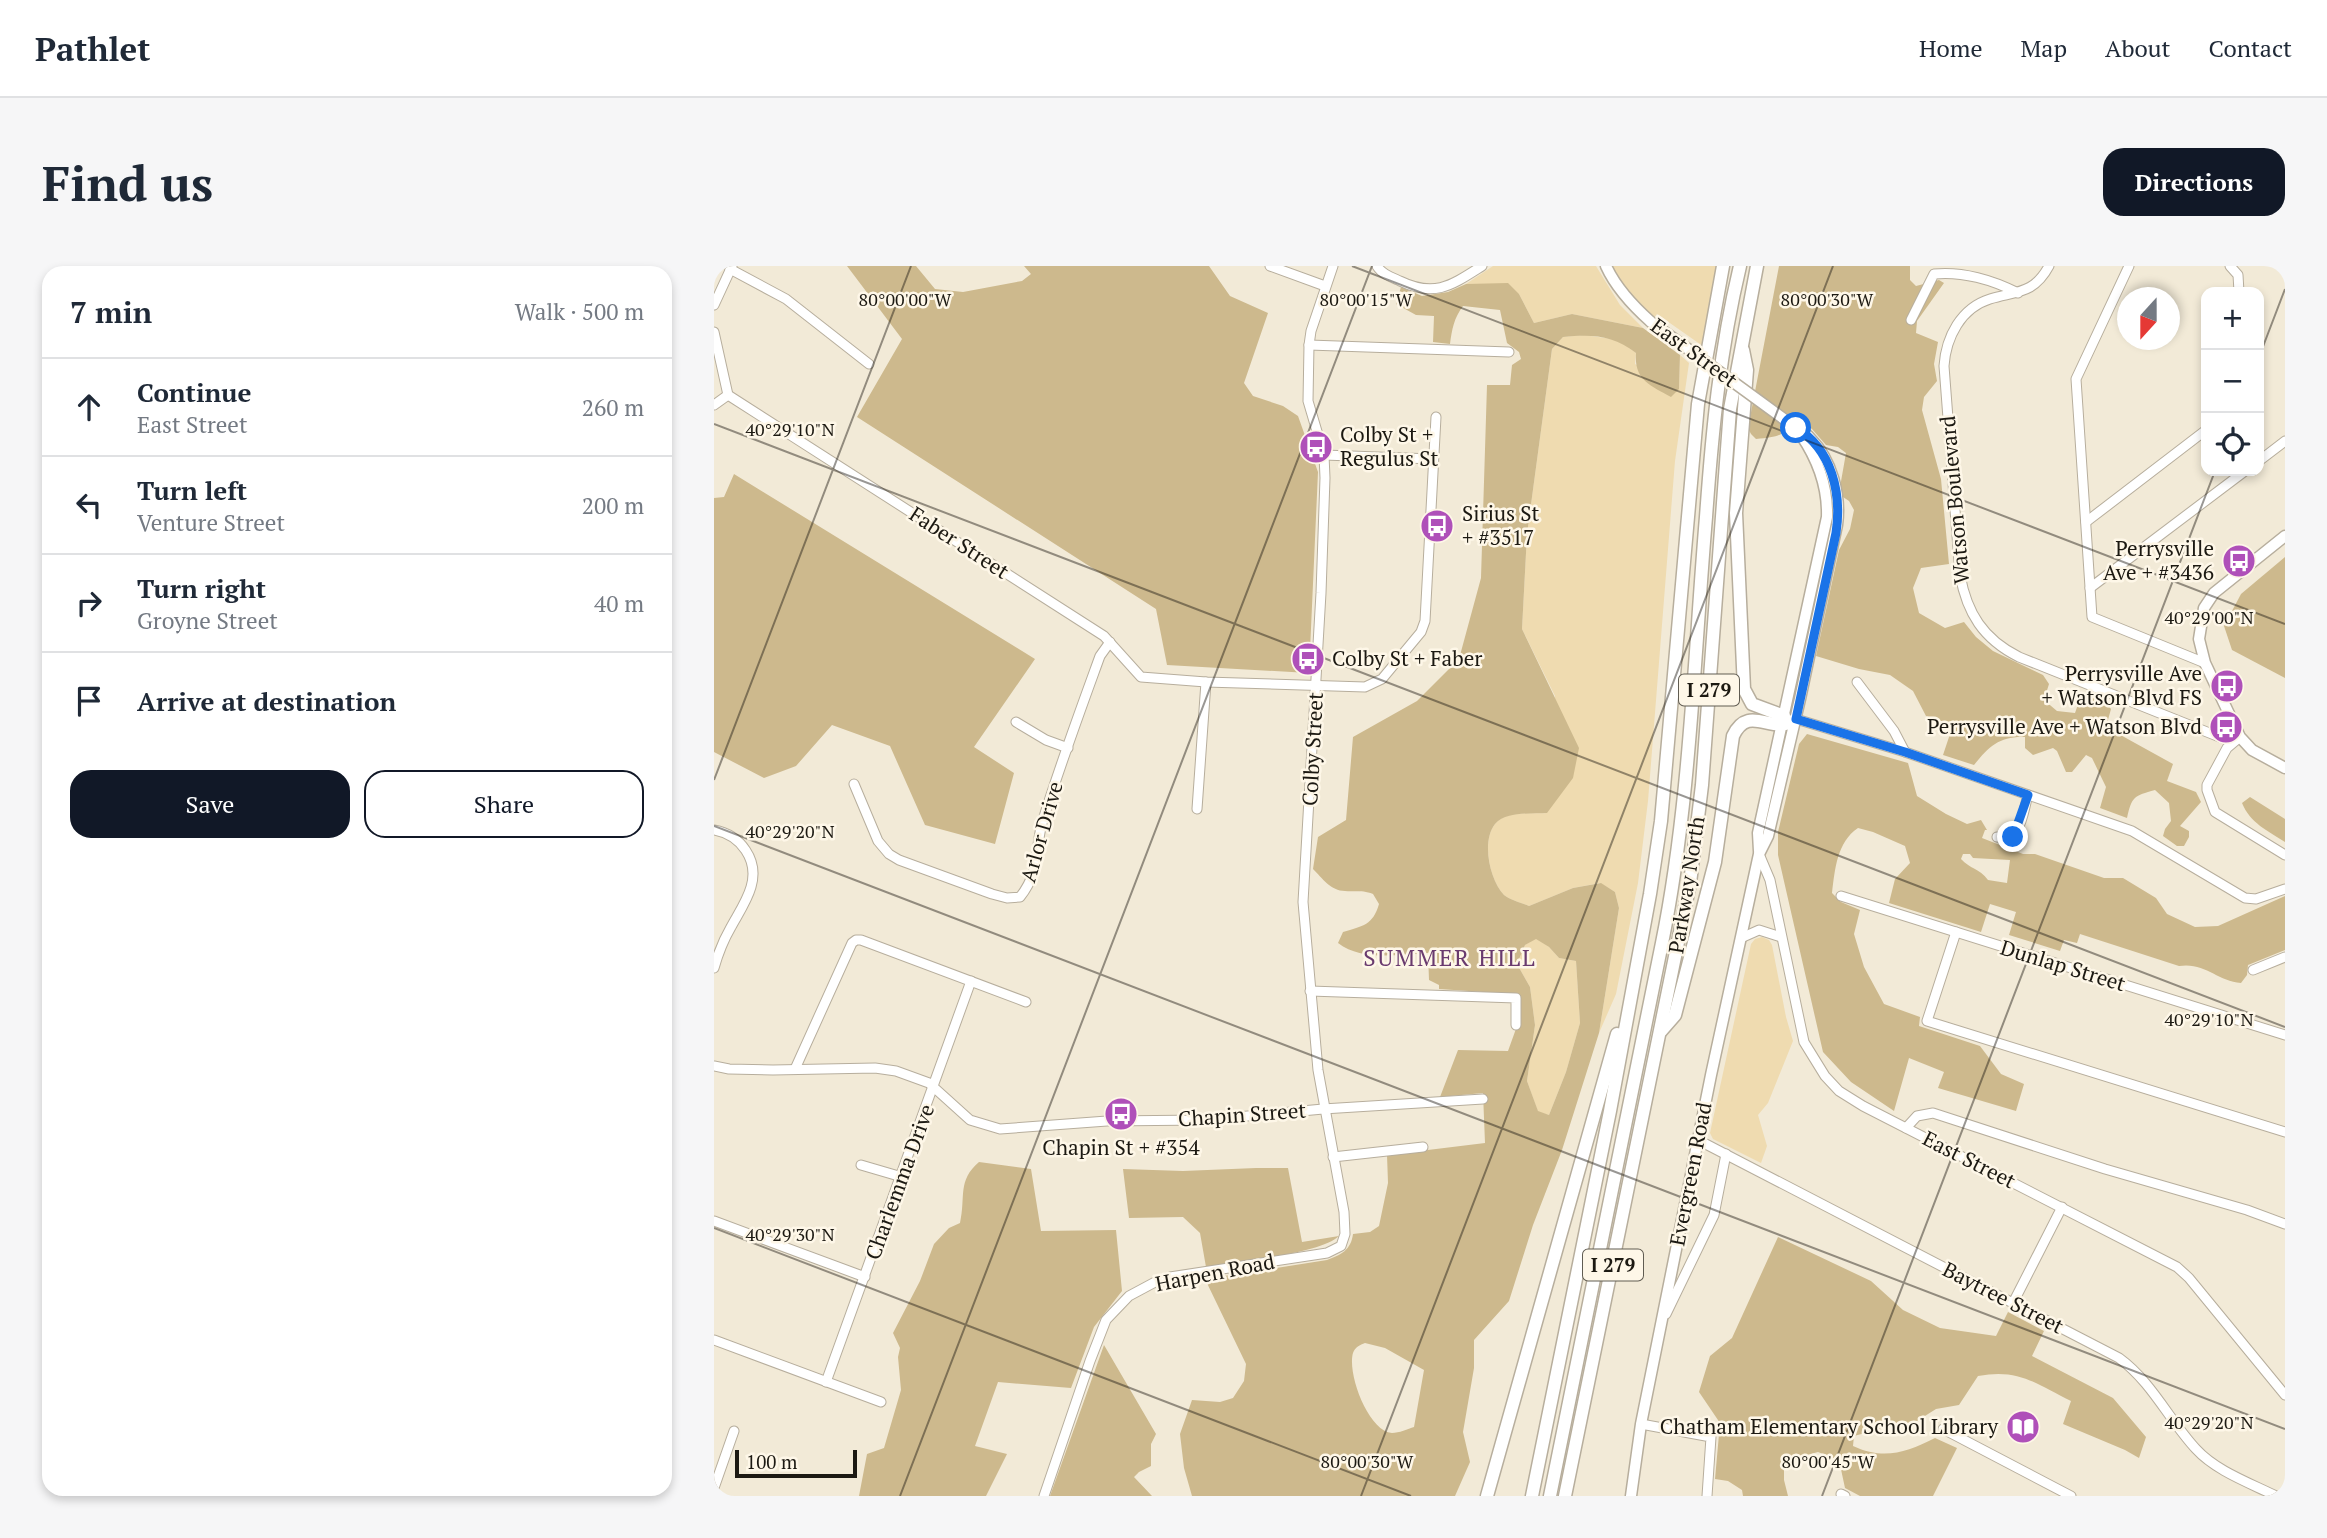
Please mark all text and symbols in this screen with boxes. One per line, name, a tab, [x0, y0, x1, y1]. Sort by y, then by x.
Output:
text: Pathlet	[35, 27, 150, 70]
text: Home	[1919, 32, 1983, 64]
text: Map	[2021, 32, 2067, 64]
text: About	[2105, 32, 2171, 64]
text: Contact	[2209, 32, 2292, 64]
button: Directions	[2103, 148, 2285, 216]
text: Find us	[42, 150, 213, 215]
text: 80°00'00"W	[859, 287, 952, 311]
text: 80°00'15"W	[1320, 287, 1413, 311]
text: 80°00'30"W	[1781, 287, 1874, 311]
north arrow	[2117, 287, 2180, 350]
map controls	[2201, 287, 2264, 476]
button: +	[2201, 287, 2264, 350]
text: 7 min	[70, 292, 152, 332]
text: Walk · 500 m	[515, 296, 644, 327]
street label: East Street	[1646, 311, 1744, 393]
button: −	[2201, 350, 2264, 413]
text: Continue	[137, 375, 251, 409]
icon: ahead	[70, 388, 108, 426]
text: 260 m	[582, 392, 644, 423]
text: East Street	[137, 409, 247, 440]
route start	[1780, 412, 1811, 443]
button: locate	[2201, 413, 2264, 476]
street label: Watson Boulevard	[1933, 414, 1975, 585]
text: 40°29'10"N	[745, 417, 835, 441]
place label: Colby St + Regulus St	[1340, 420, 1438, 472]
bus stop icon: Colby St + Regulus St	[1297, 428, 1335, 466]
text: Turn left	[137, 473, 247, 507]
icon: left	[70, 486, 108, 524]
text: 200 m	[582, 490, 644, 521]
place label: Sirius St + #3517	[1462, 499, 1539, 551]
street label: Faber Street	[904, 500, 1015, 585]
text: Venture Street	[137, 507, 285, 538]
bus stop icon: Sirius St + #3517	[1418, 507, 1456, 545]
place label: Perrysville Ave + #3436	[2103, 534, 2214, 586]
bus stop icon: Perrysville Ave + #3436	[2220, 542, 2258, 580]
text: Turn right	[137, 571, 266, 605]
icon: right	[70, 584, 108, 622]
text: 40 m	[594, 588, 644, 619]
text: Groyne Street	[137, 605, 278, 636]
text: 40°29'00"N	[2164, 605, 2254, 629]
bus stop icon: Colby St + Faber	[1289, 640, 1327, 678]
place label: Colby St + Faber	[1332, 644, 1482, 672]
place label: Perrysville Ave + Watson Blvd FS	[2041, 659, 2202, 711]
bus stop icon: Perrysville Ave + Watson Blvd FS	[2208, 667, 2246, 705]
road number: I 279	[1679, 674, 1739, 706]
icon: arrive	[70, 682, 108, 720]
text: Arrive at destination	[137, 684, 396, 718]
street label: Colby Street	[1295, 691, 1329, 806]
bus stop icon: Perrysville Ave + Watson Blvd	[2207, 708, 2245, 746]
place label: Perrysville Ave + Watson Blvd	[1927, 712, 2202, 740]
button: Save	[70, 770, 350, 838]
button: Share	[364, 770, 644, 838]
street label: Arlor Drive	[1013, 778, 1069, 885]
street label: Parkway North	[1661, 814, 1711, 956]
text: 40°29'20"N	[745, 819, 835, 843]
route end	[1997, 821, 2028, 852]
street label: Dunlap Street	[1997, 933, 2129, 997]
district label: SUMMER HILL	[1363, 942, 1537, 973]
text: 40°29'10"N	[2164, 1007, 2254, 1031]
bus stop icon: Chapin St + #354	[1102, 1095, 1140, 1133]
street label: Chapin Street	[1177, 1096, 1307, 1132]
street label: Evergreen Road	[1662, 1099, 1718, 1248]
street label: Charlemma Drive	[858, 1100, 940, 1263]
street label: East Street	[1918, 1124, 2021, 1195]
place label: Chapin St + #354	[1042, 1133, 1201, 1161]
text: 40°29'30"N	[745, 1222, 835, 1246]
street label: Harpen Road	[1153, 1247, 1277, 1297]
road number: I 279	[1583, 1250, 1643, 1281]
street label: Baytree Street	[1938, 1255, 2069, 1340]
library icon: Chatham Elementary School Library	[2004, 1408, 2042, 1446]
text: 40°29'20"N	[2164, 1410, 2254, 1434]
place label: Chatham Elementary School Library	[1660, 1412, 1998, 1440]
scale bar	[735, 1447, 858, 1479]
text: 100 m	[746, 1449, 797, 1474]
text: 80°00'30"W	[1321, 1449, 1414, 1473]
text: 80°00'45"W	[1782, 1449, 1875, 1473]

